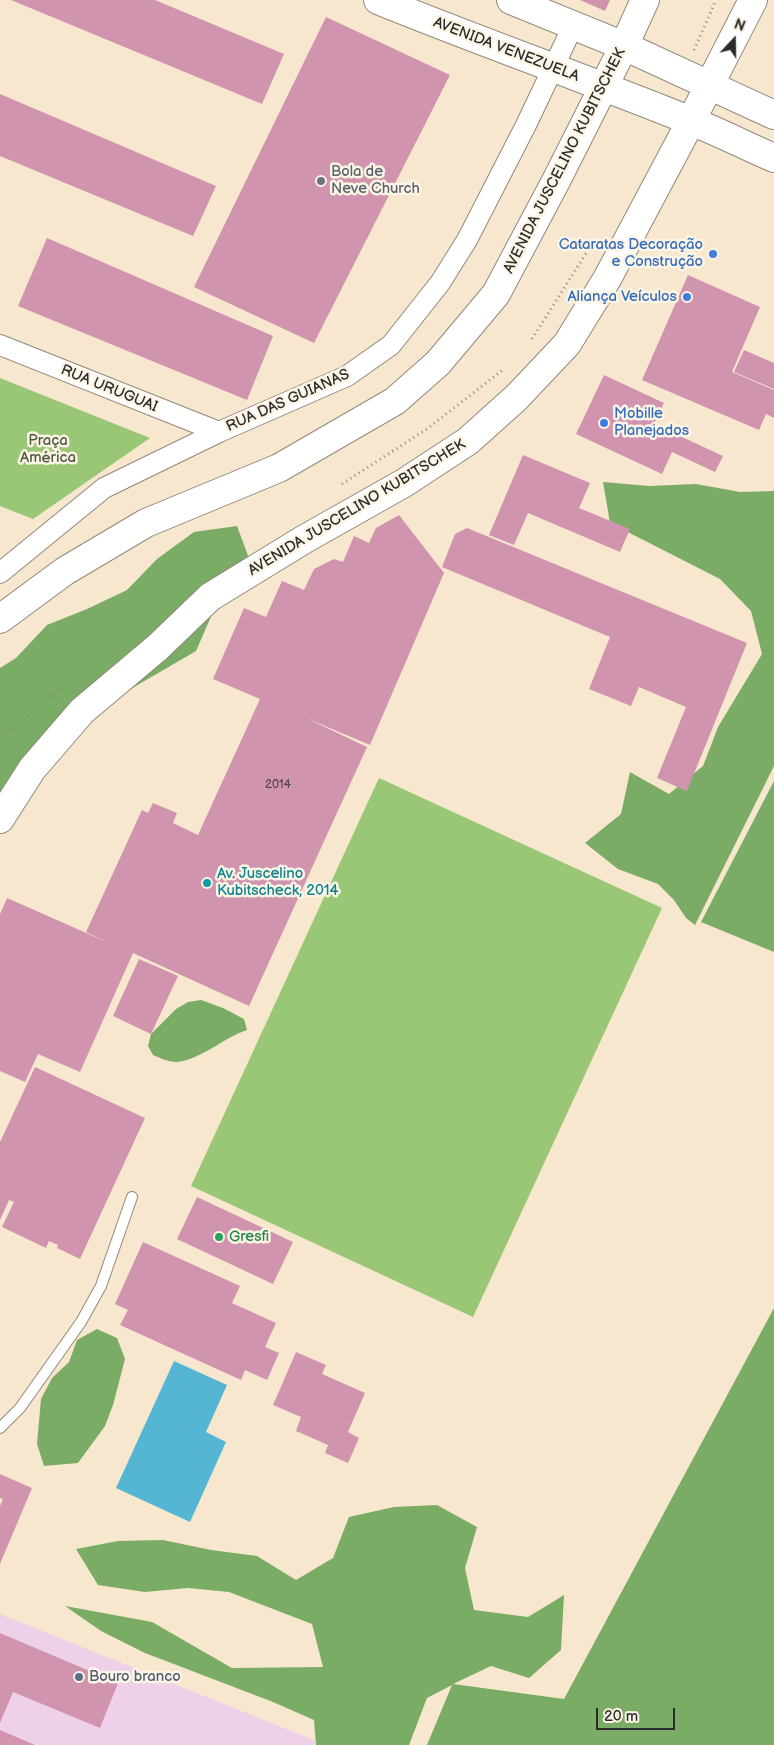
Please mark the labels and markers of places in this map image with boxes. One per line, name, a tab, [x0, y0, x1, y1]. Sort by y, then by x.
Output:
place label: Bola de Neve Church	[331, 163, 420, 198]
marker: Bola de Neve Church	[315, 175, 327, 187]
place label: Cataratas Decoração e Construção	[559, 236, 703, 271]
marker: Cataratas Decoração e Construção	[707, 248, 719, 260]
place label: Aliança Veículos	[567, 288, 677, 306]
marker: Aliança Veículos	[681, 291, 693, 303]
place label: Mobille Planejados	[614, 405, 689, 440]
marker: Mobille Planejados	[598, 417, 610, 429]
place label: Av. Juscelino Kubitscheck, 2014	[217, 865, 339, 900]
marker: Av. Juscelino Kubitscheck, 2014	[201, 877, 213, 889]
place label: Gresfi	[229, 1228, 269, 1246]
marker: Gresfi	[213, 1231, 225, 1243]
place label: Bouro branco	[89, 1668, 181, 1686]
marker: Bouro branco	[73, 1671, 85, 1683]

